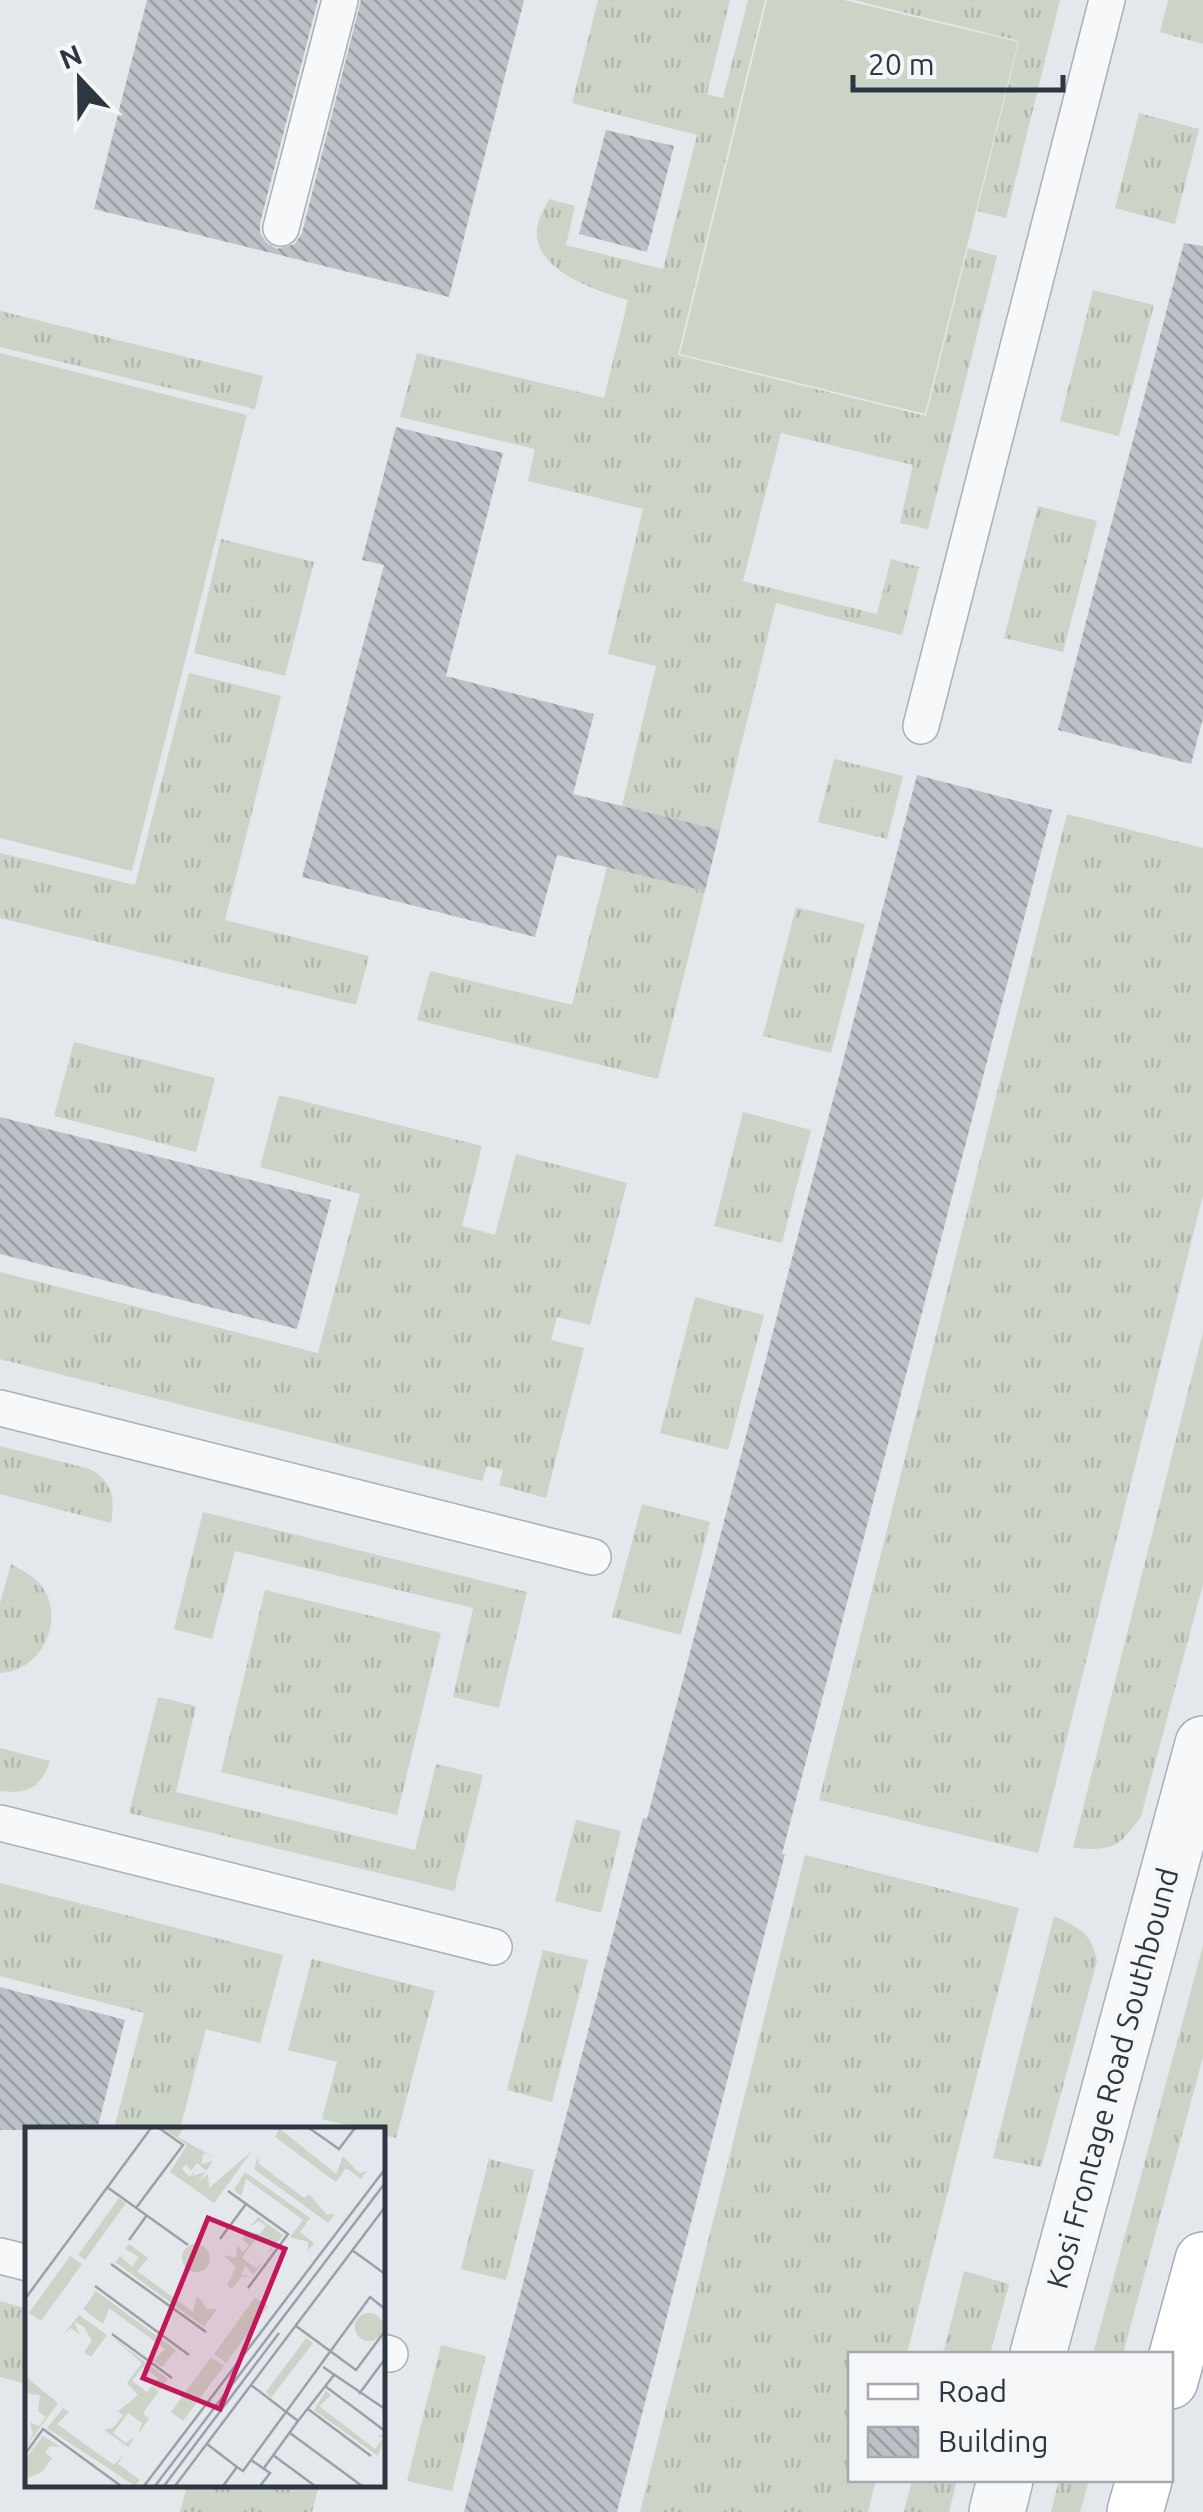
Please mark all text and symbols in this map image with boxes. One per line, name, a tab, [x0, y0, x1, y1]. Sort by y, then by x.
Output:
north arrow	[30, 30, 130, 130]
scale bar	[853, 30, 1063, 92]
text: N	[55, 38, 86, 75]
text: 20 m	[868, 47, 935, 81]
street label: Kosi Frontage Road Southbound	[1039, 1864, 1185, 2292]
inset map	[25, 2127, 385, 2487]
legend	[848, 2352, 1173, 2482]
text: Road	[938, 2374, 1007, 2408]
text: Building	[938, 2424, 1049, 2458]

